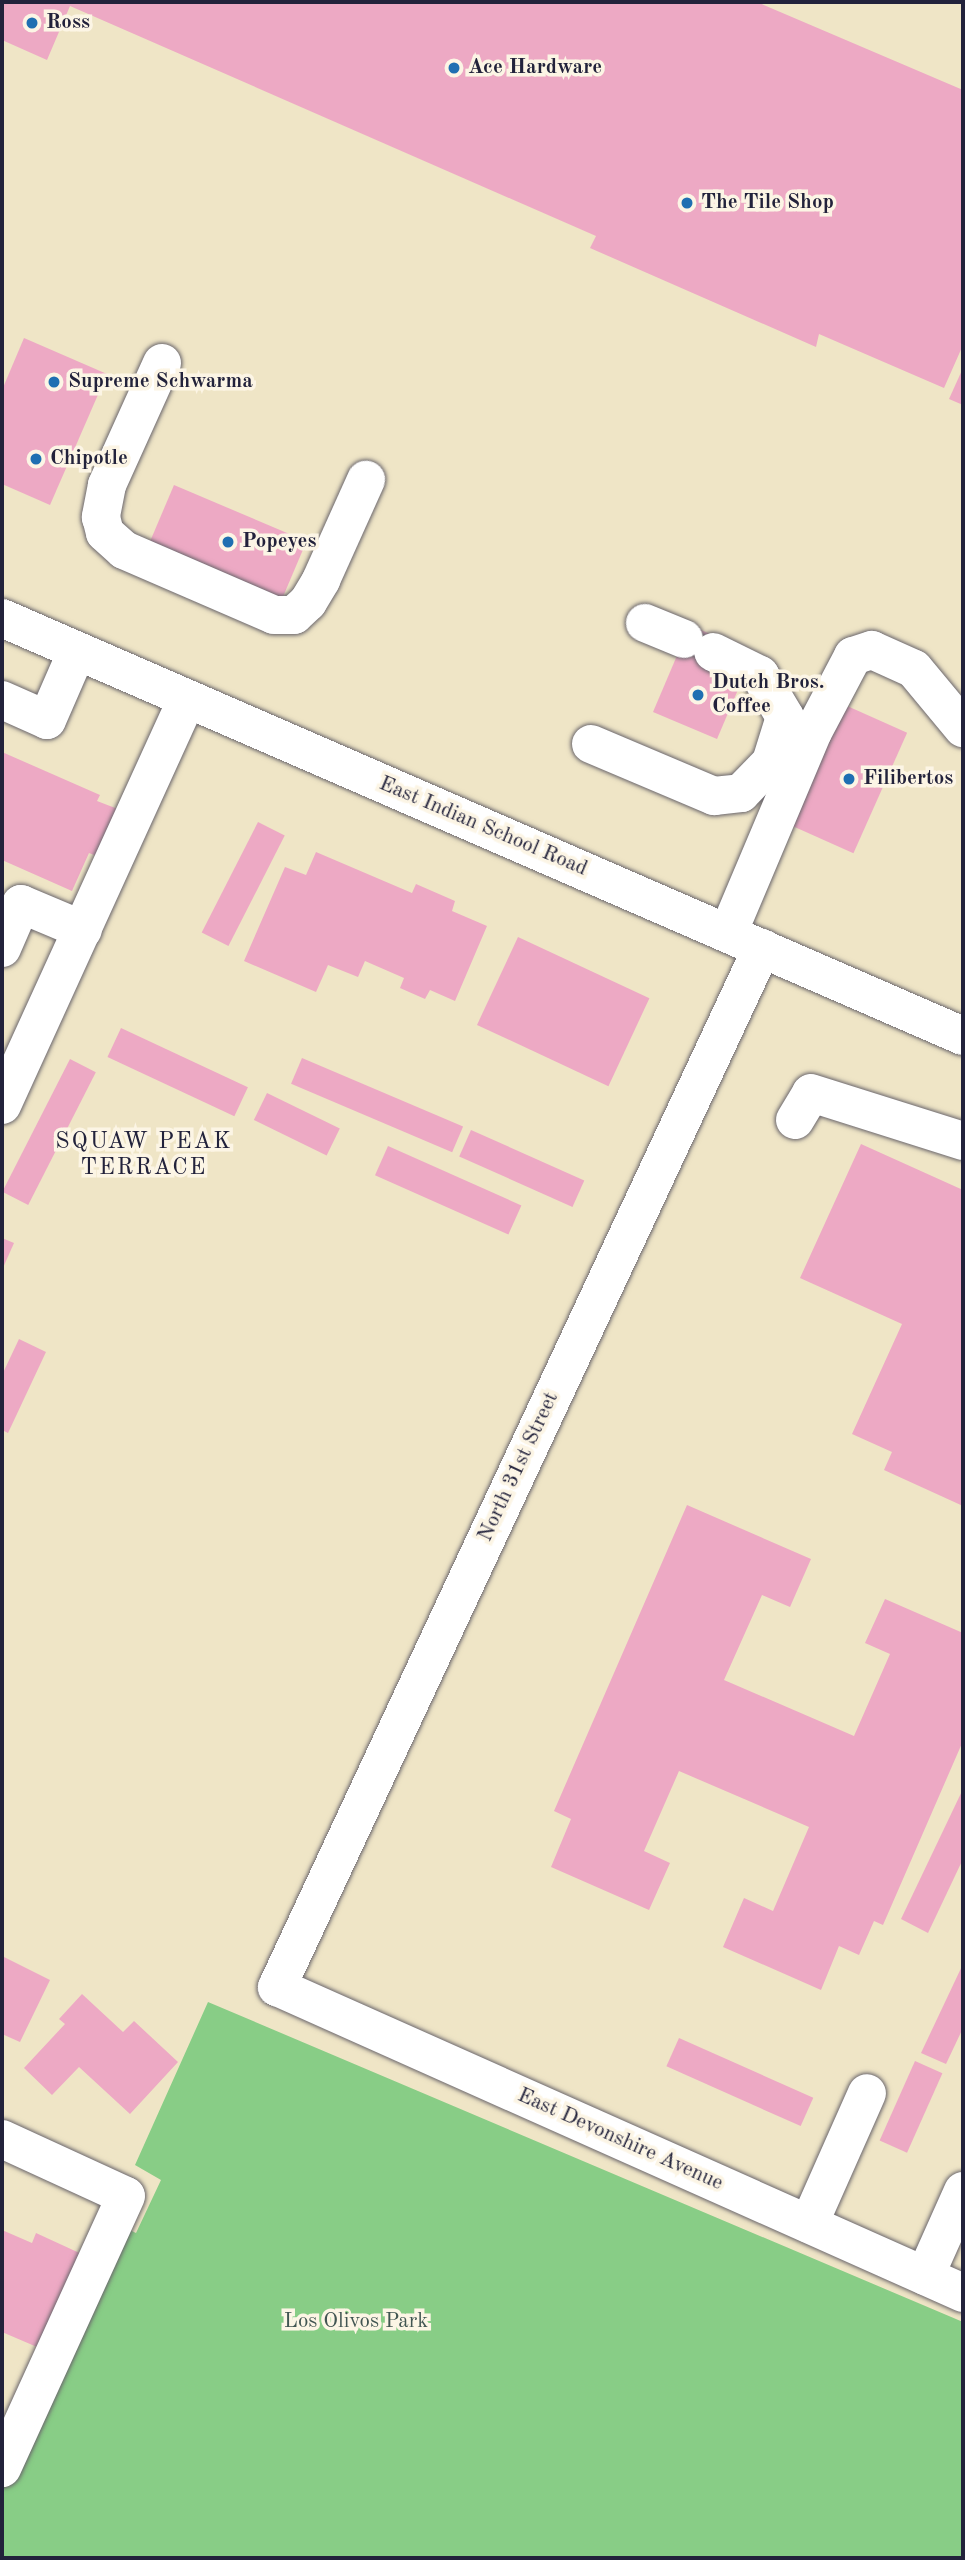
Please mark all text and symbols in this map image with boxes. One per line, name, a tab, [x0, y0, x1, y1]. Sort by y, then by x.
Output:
place label: Ross	[46, 10, 90, 36]
marker: Ross	[24, 15, 40, 31]
place label: Ace Hardware	[468, 55, 602, 81]
marker: Ace Hardware	[446, 60, 462, 76]
place label: The Tile Shop	[701, 190, 834, 216]
marker: The Tile Shop	[679, 195, 695, 211]
place label: Supreme Schwarma	[68, 369, 253, 395]
marker: Supreme Schwarma	[46, 374, 62, 390]
place label: Chipotle	[50, 446, 128, 472]
marker: Chipotle	[28, 451, 44, 467]
place label: Popeyes	[242, 529, 317, 555]
marker: Popeyes	[220, 534, 236, 550]
place label: Dutch Bros. Coffee	[712, 670, 825, 720]
marker: Dutch Bros. Coffee	[690, 687, 706, 703]
place label: Filibertos	[863, 766, 953, 792]
marker: Filibertos	[841, 771, 857, 787]
street label: East Indian School Road	[375, 772, 591, 882]
district label: SQUAW PEAK TERRACE	[57, 1128, 231, 1182]
street label: North 31st Street	[473, 1388, 565, 1546]
street label: East Devonshire Avenue	[513, 2083, 727, 2197]
park label: Los Olivos Park	[284, 2309, 428, 2335]

